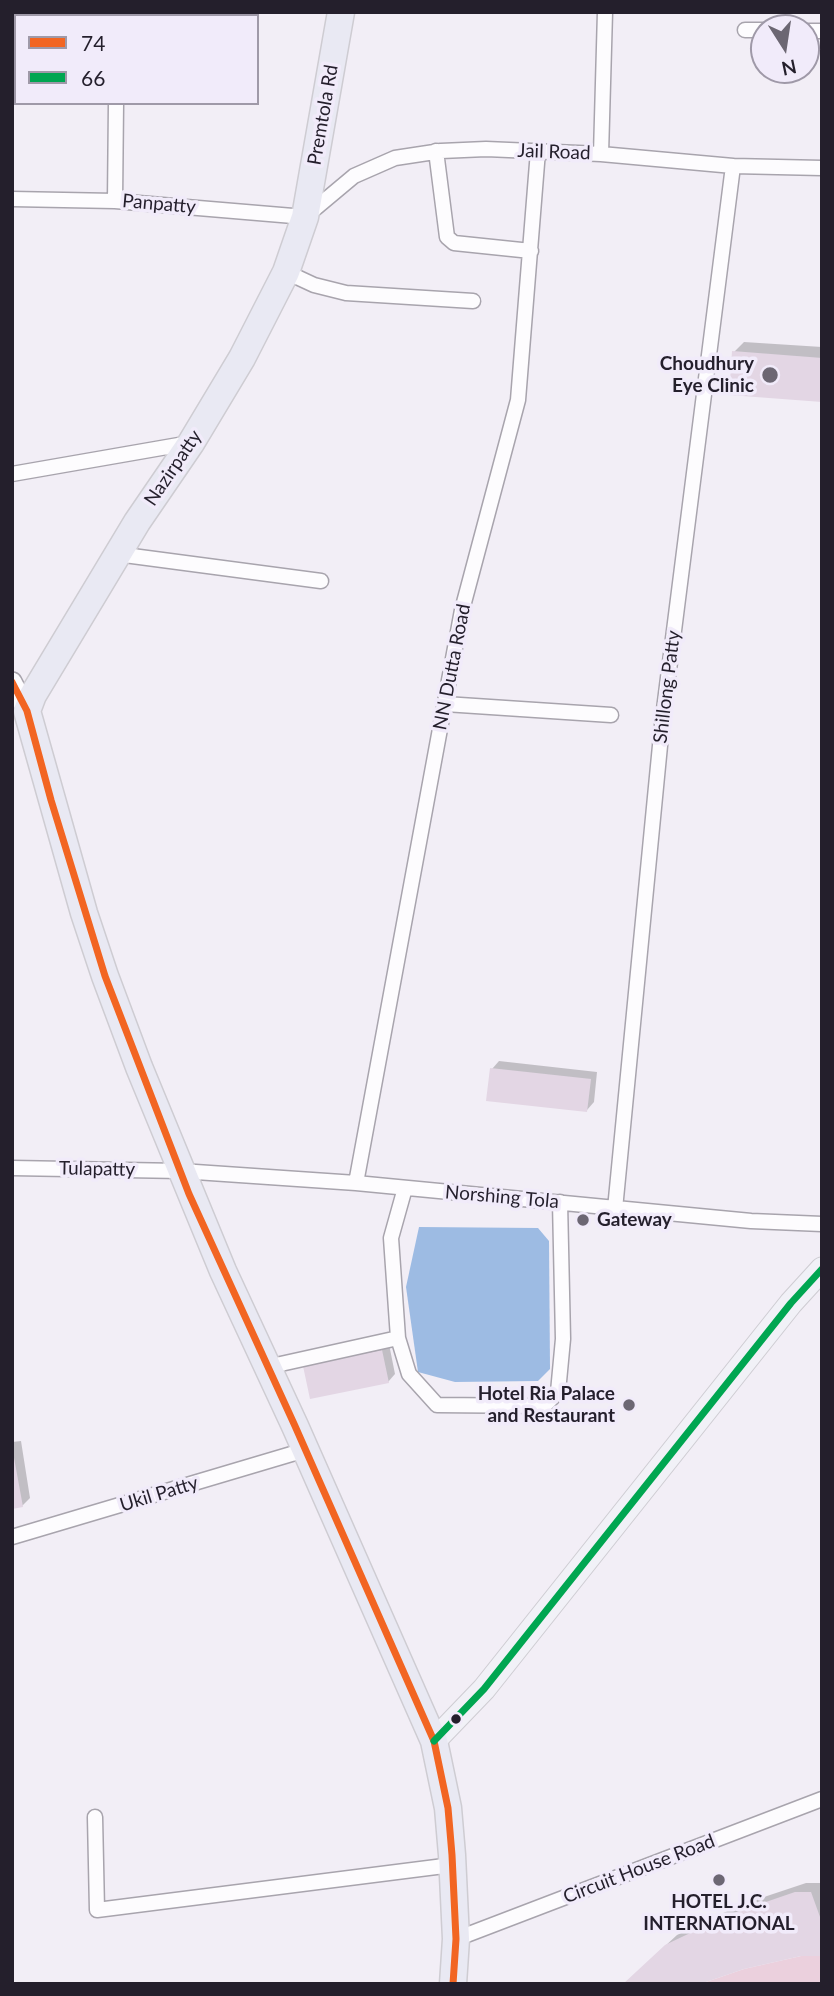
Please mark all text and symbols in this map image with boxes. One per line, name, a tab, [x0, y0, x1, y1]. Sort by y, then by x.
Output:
legend	[14, 14, 259, 105]
north arrow	[750, 14, 820, 84]
text: 74	[81, 30, 105, 55]
text: N	[780, 55, 799, 81]
street label: Premtola Rd	[303, 63, 343, 167]
text: 66	[81, 65, 105, 90]
street label: Jail Road	[517, 139, 591, 165]
street label: Panpatty	[121, 189, 197, 219]
place label: Choudhury Eye Clinic	[660, 353, 754, 397]
marker: Choudhury Eye Clinic	[760, 365, 780, 385]
street label: Nazirpatty	[139, 426, 207, 510]
street label: NN Dutta Road	[429, 602, 475, 732]
street label: Shillong Patty	[649, 629, 685, 745]
street label: Tulapatty	[59, 1157, 135, 1181]
street label: Norshing Tola	[444, 1181, 560, 1213]
place label: Gateway	[597, 1209, 672, 1231]
marker: Gateway	[575, 1212, 591, 1228]
place label: Hotel Ria Palace and Restaurant	[478, 1383, 615, 1427]
marker: Hotel Ria Palace and Restaurant	[621, 1397, 637, 1413]
street label: Ukil Patty	[117, 1471, 201, 1517]
unlabelled marker	[449, 1712, 463, 1726]
street label: Circuit House Road	[560, 1830, 718, 1908]
marker: HOTEL J.C. INTERNATIONAL	[711, 1872, 727, 1888]
place label: HOTEL J.C. INTERNATIONAL	[643, 1891, 795, 1935]

